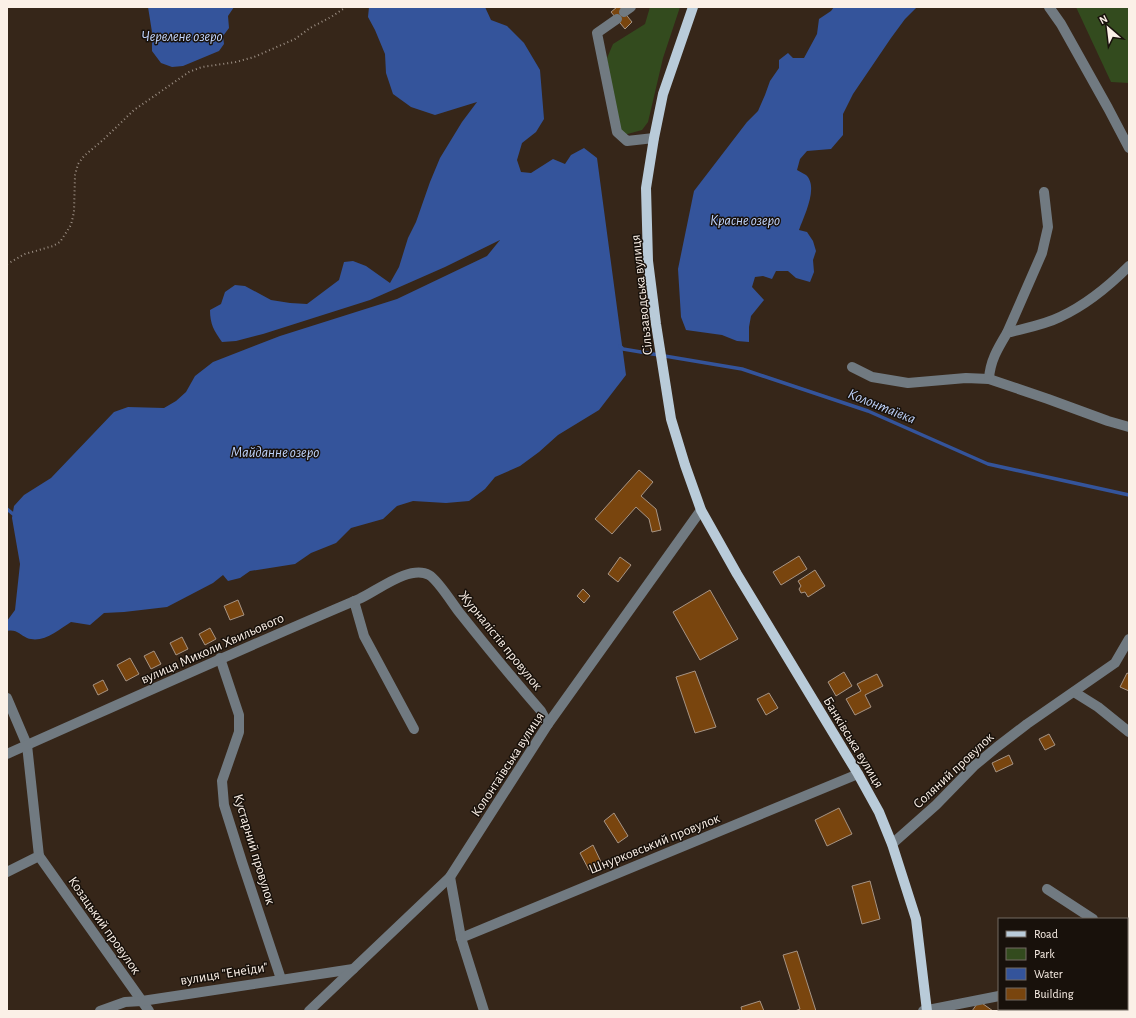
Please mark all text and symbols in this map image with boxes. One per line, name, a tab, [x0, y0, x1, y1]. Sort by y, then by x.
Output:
north arrow	[1088, 8, 1128, 48]
text: N	[1098, 13, 1110, 26]
water label: Червлене озеро	[141, 29, 223, 44]
water label: Красне озеро	[710, 213, 780, 228]
street label: Сільзаводська вулиця	[629, 234, 655, 356]
water label: Колонтаївка	[846, 386, 918, 427]
water label: Майданне озеро	[231, 445, 319, 460]
street label: Журналістів провулок	[456, 588, 545, 693]
street label: вулиця Миколи Хвильового	[139, 611, 286, 687]
street label: Банківська вулиця	[820, 694, 886, 791]
street label: Колонтаївська вулиця	[469, 710, 547, 820]
street label: Соляний провулок	[911, 730, 997, 811]
street label: Кустарний провулок	[231, 792, 278, 907]
street label: Шнурковський провулок	[587, 811, 722, 877]
street label: Козацький провулок	[65, 874, 143, 978]
legend	[998, 918, 1128, 1010]
text: Road	[1034, 928, 1058, 940]
text: Park	[1034, 948, 1055, 960]
street label: вулиця "Енеїди"	[179, 960, 269, 988]
text: Water	[1034, 968, 1063, 980]
text: Building	[1034, 988, 1074, 1000]

